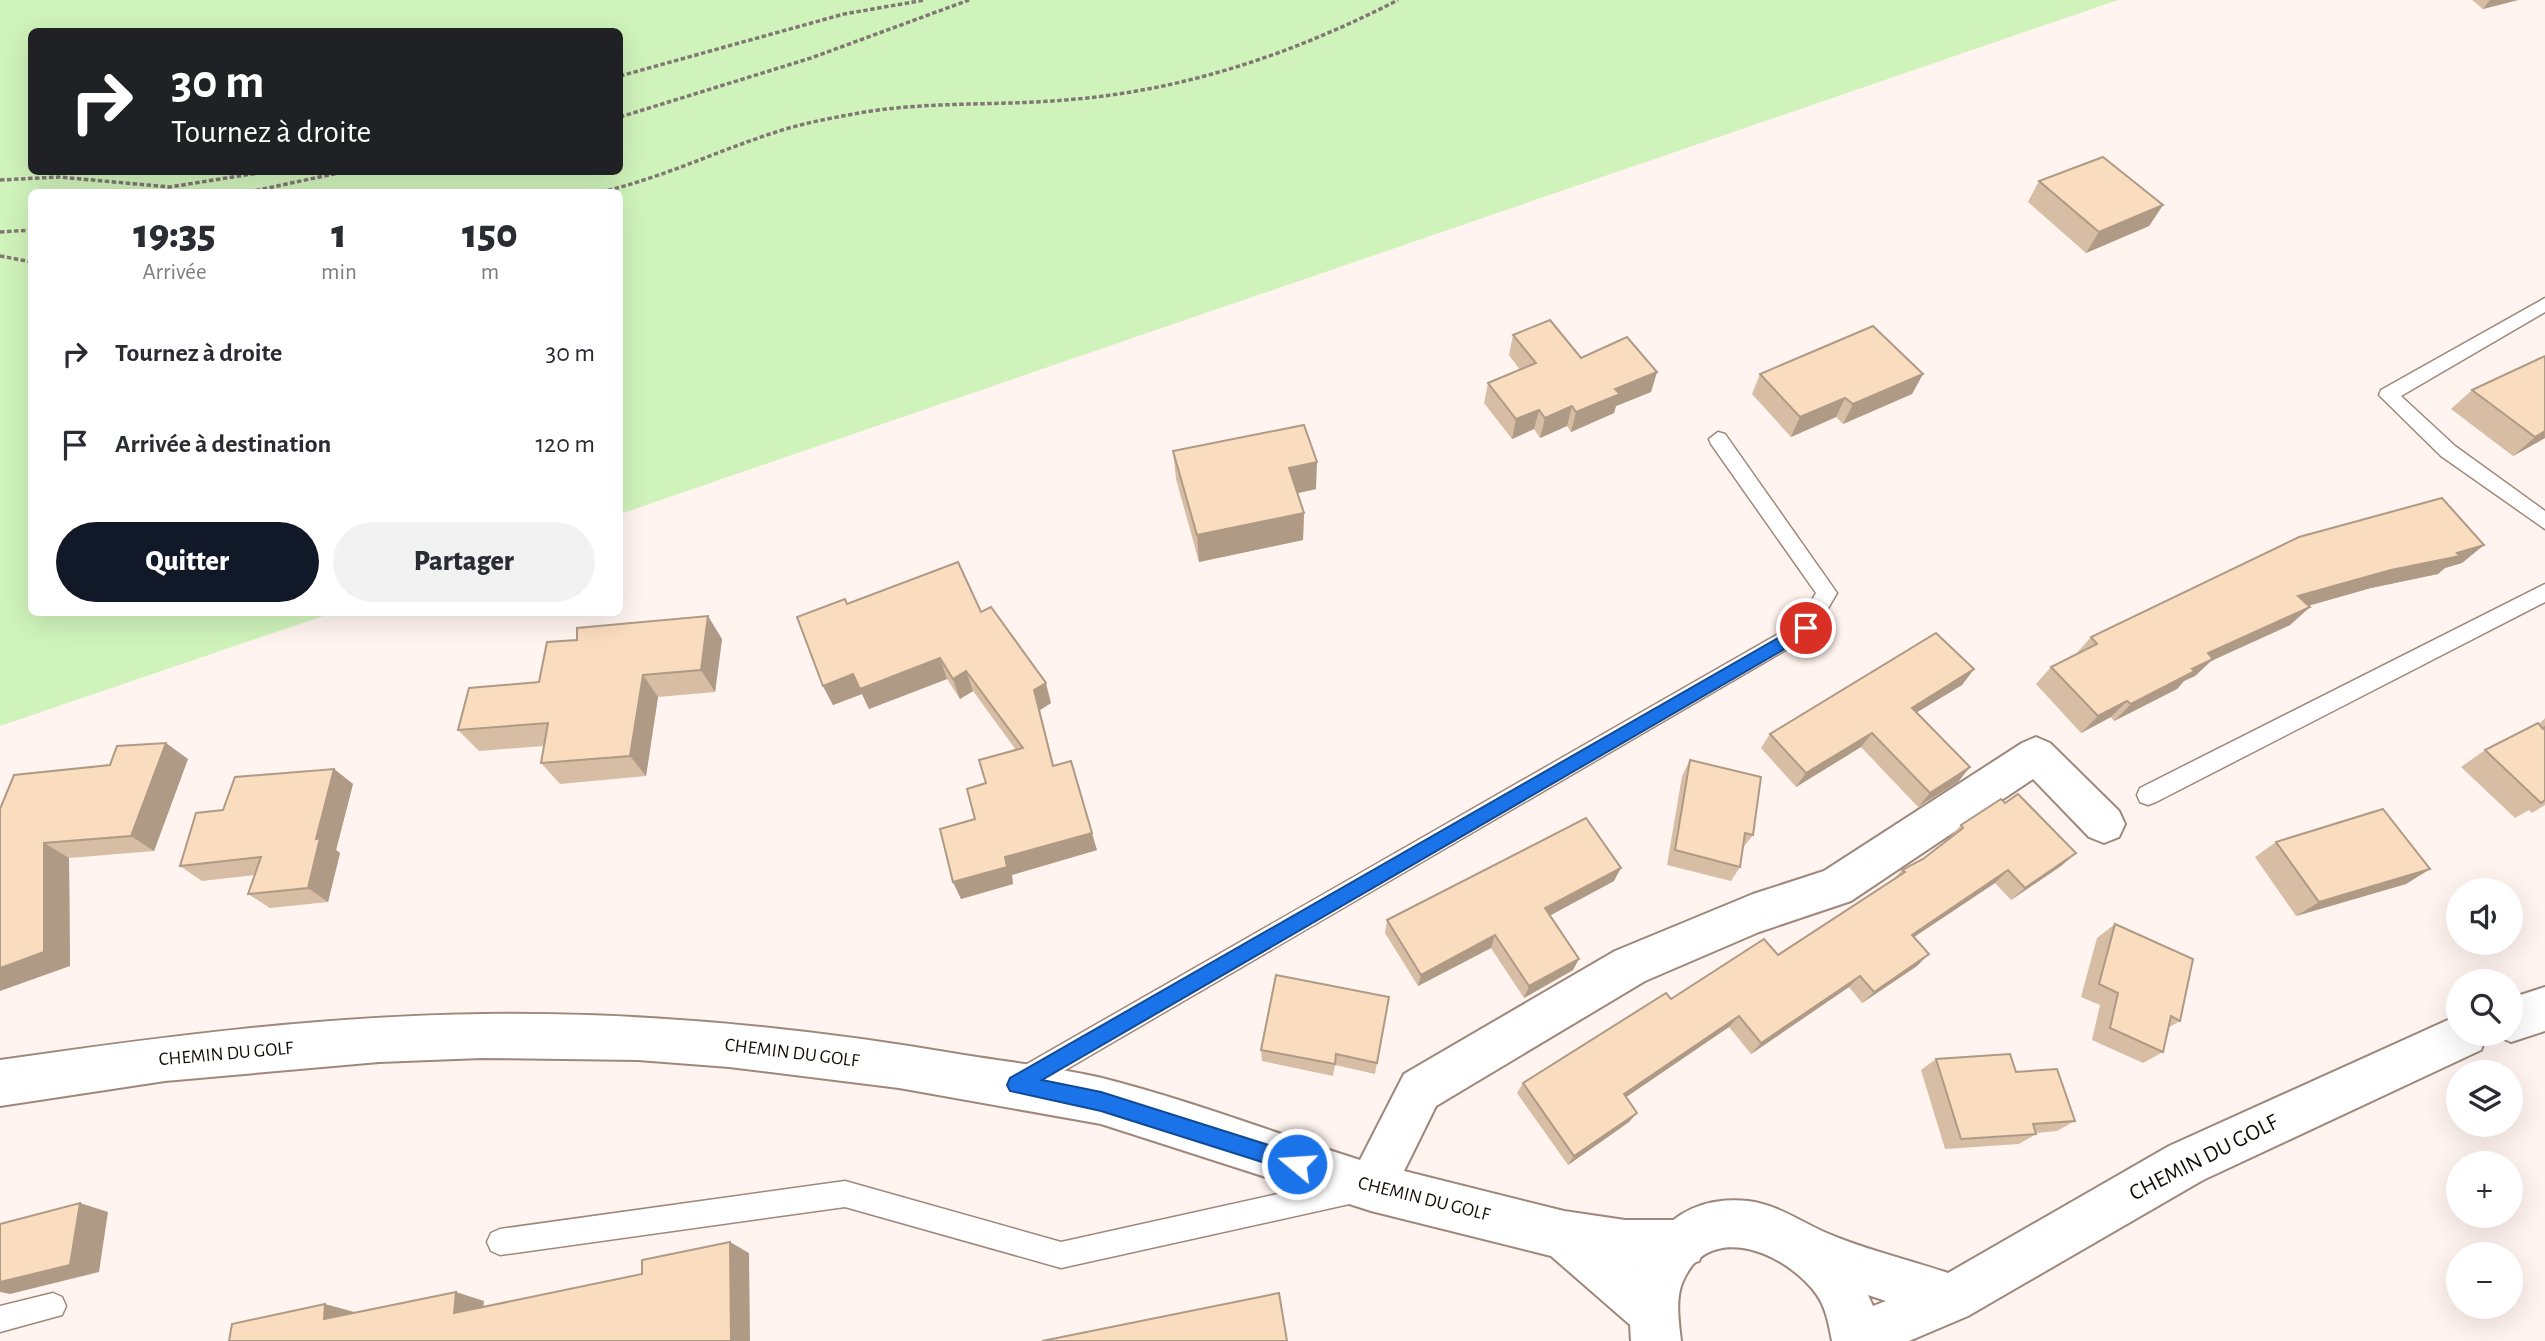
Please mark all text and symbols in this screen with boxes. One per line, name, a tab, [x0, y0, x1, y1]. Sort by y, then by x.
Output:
icon: right	[56, 56, 147, 147]
text: 30 m	[171, 58, 265, 107]
text: Tournez à droite	[171, 116, 371, 148]
text: 19:35	[133, 213, 216, 255]
text: 1	[331, 213, 347, 255]
text: 150	[462, 213, 518, 255]
text: Arrivée	[142, 261, 207, 284]
text: min	[321, 261, 357, 284]
text: m	[481, 261, 499, 284]
icon: right	[56, 335, 94, 373]
text: Tournez à droite	[115, 340, 282, 366]
text: 30 m	[545, 340, 595, 366]
icon: arrive	[56, 426, 94, 464]
text: Arrivée à destination	[115, 431, 331, 457]
text: 120 m	[535, 431, 595, 457]
button: Quitter	[56, 522, 319, 602]
button: Partager	[333, 522, 595, 602]
pin	[1776, 598, 1836, 658]
icon: arrive	[1787, 609, 1825, 647]
map controls	[2446, 878, 2523, 1319]
button: sound	[2446, 878, 2523, 955]
button: search	[2446, 969, 2523, 1046]
street label: CHEMIN DU GOLF	[724, 1035, 861, 1071]
street label: CHEMIN DU GOLF	[158, 1039, 295, 1069]
button: layers	[2446, 1060, 2523, 1137]
street label: CHEMIN DU GOLF	[2126, 1110, 2283, 1205]
position arrow	[1260, 1127, 1334, 1201]
button: +	[2446, 1151, 2523, 1228]
street label: CHEMIN DU GOLF	[1356, 1173, 1493, 1225]
button: −	[2446, 1242, 2523, 1319]

